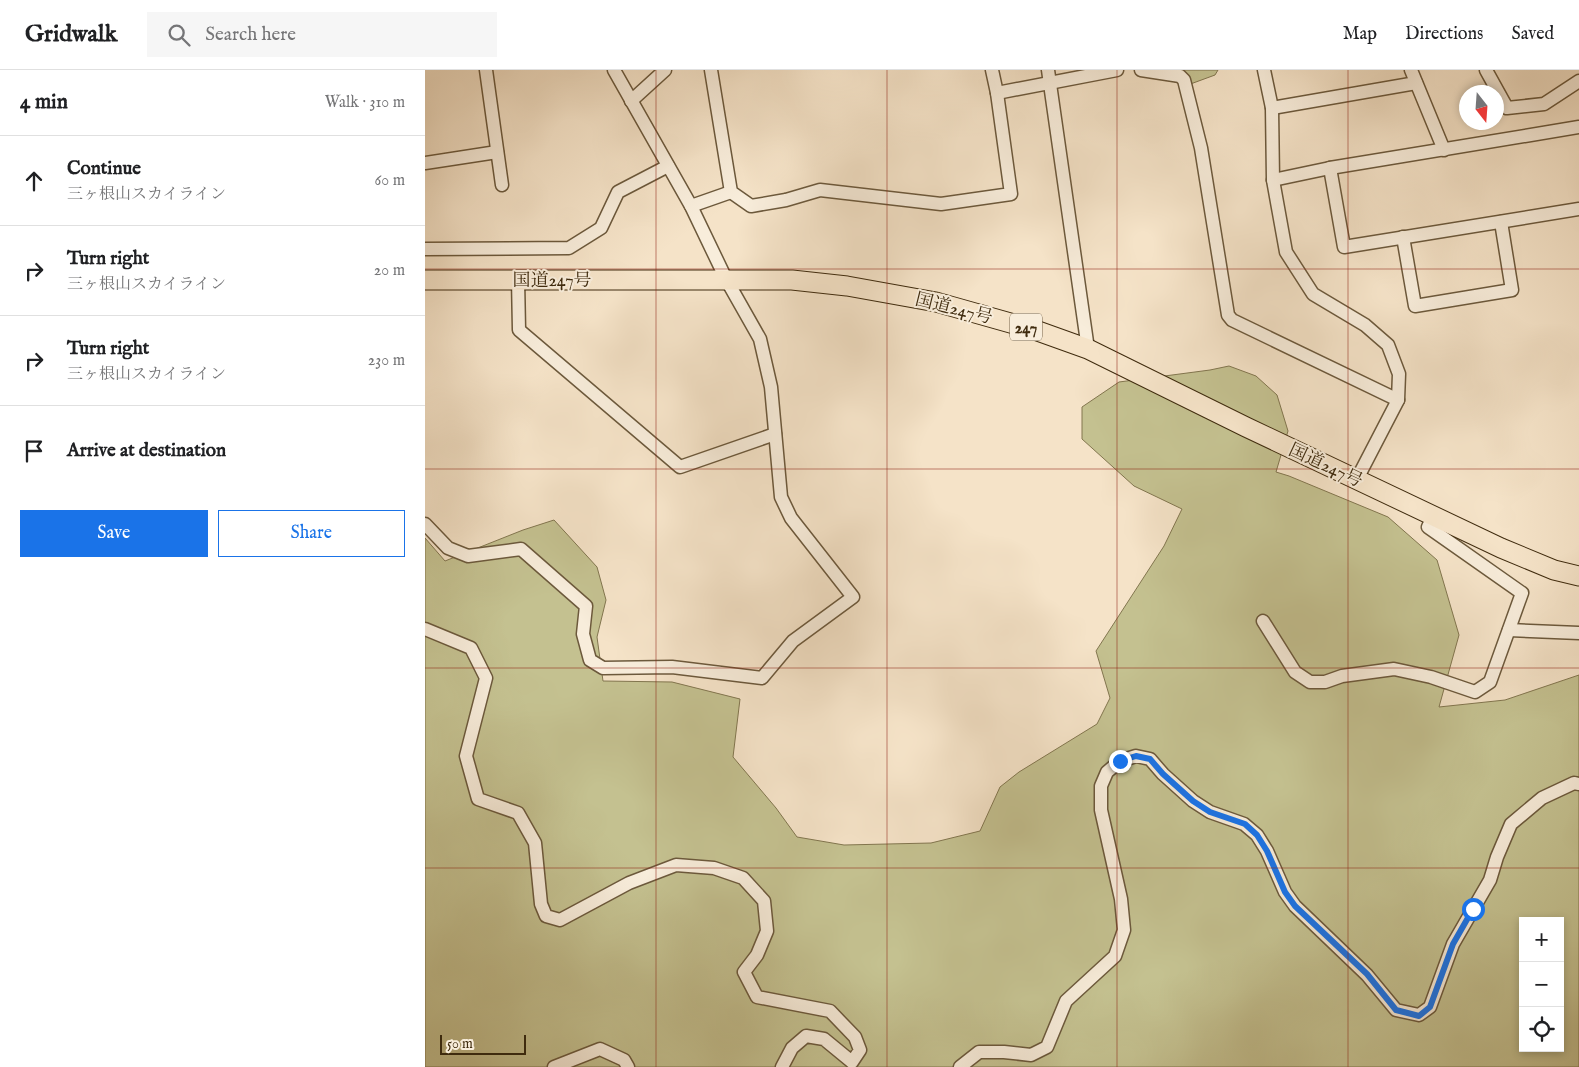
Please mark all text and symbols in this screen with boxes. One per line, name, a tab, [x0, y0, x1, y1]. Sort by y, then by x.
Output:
search box	[147, 12, 497, 57]
text: Gridwalk	[25, 19, 117, 50]
icon: search	[165, 21, 193, 49]
text: Search here	[205, 23, 296, 47]
text: Map	[1343, 23, 1377, 46]
text: Directions	[1405, 23, 1483, 46]
text: Saved	[1511, 23, 1554, 46]
north arrow	[1459, 85, 1504, 130]
text: 4 min	[20, 89, 68, 116]
text: Walk · 310 m	[325, 93, 405, 113]
text: Continue	[67, 157, 141, 181]
icon: ahead	[20, 167, 48, 195]
text: 60 m	[375, 171, 405, 191]
text: 三ヶ根山スカイライン	[67, 185, 226, 205]
text: Turn right	[67, 247, 149, 271]
icon: right	[20, 257, 48, 285]
text: 20 m	[374, 261, 405, 281]
street label: 国道247号	[512, 270, 592, 293]
text: 三ヶ根山スカイライン	[67, 275, 226, 295]
street label: 国道247号	[912, 289, 995, 330]
road number: 247	[1010, 313, 1042, 340]
text: Turn right	[67, 337, 149, 361]
icon: right	[20, 347, 48, 375]
text: 230 m	[368, 351, 405, 371]
text: 三ヶ根山スカイライン	[67, 365, 226, 385]
icon: arrive	[20, 437, 48, 465]
text: Arrive at destination	[67, 439, 226, 463]
street label: 国道247号	[1285, 439, 1366, 494]
button: Save	[20, 510, 208, 557]
button: Share	[218, 510, 405, 557]
route end	[1109, 750, 1132, 773]
route start	[1462, 898, 1485, 921]
map controls	[1519, 917, 1564, 1052]
button: +	[1519, 917, 1564, 962]
button: −	[1519, 962, 1564, 1007]
button: locate	[1519, 1007, 1564, 1052]
scale bar	[440, 1032, 526, 1055]
text: 50 m	[447, 1035, 473, 1053]

